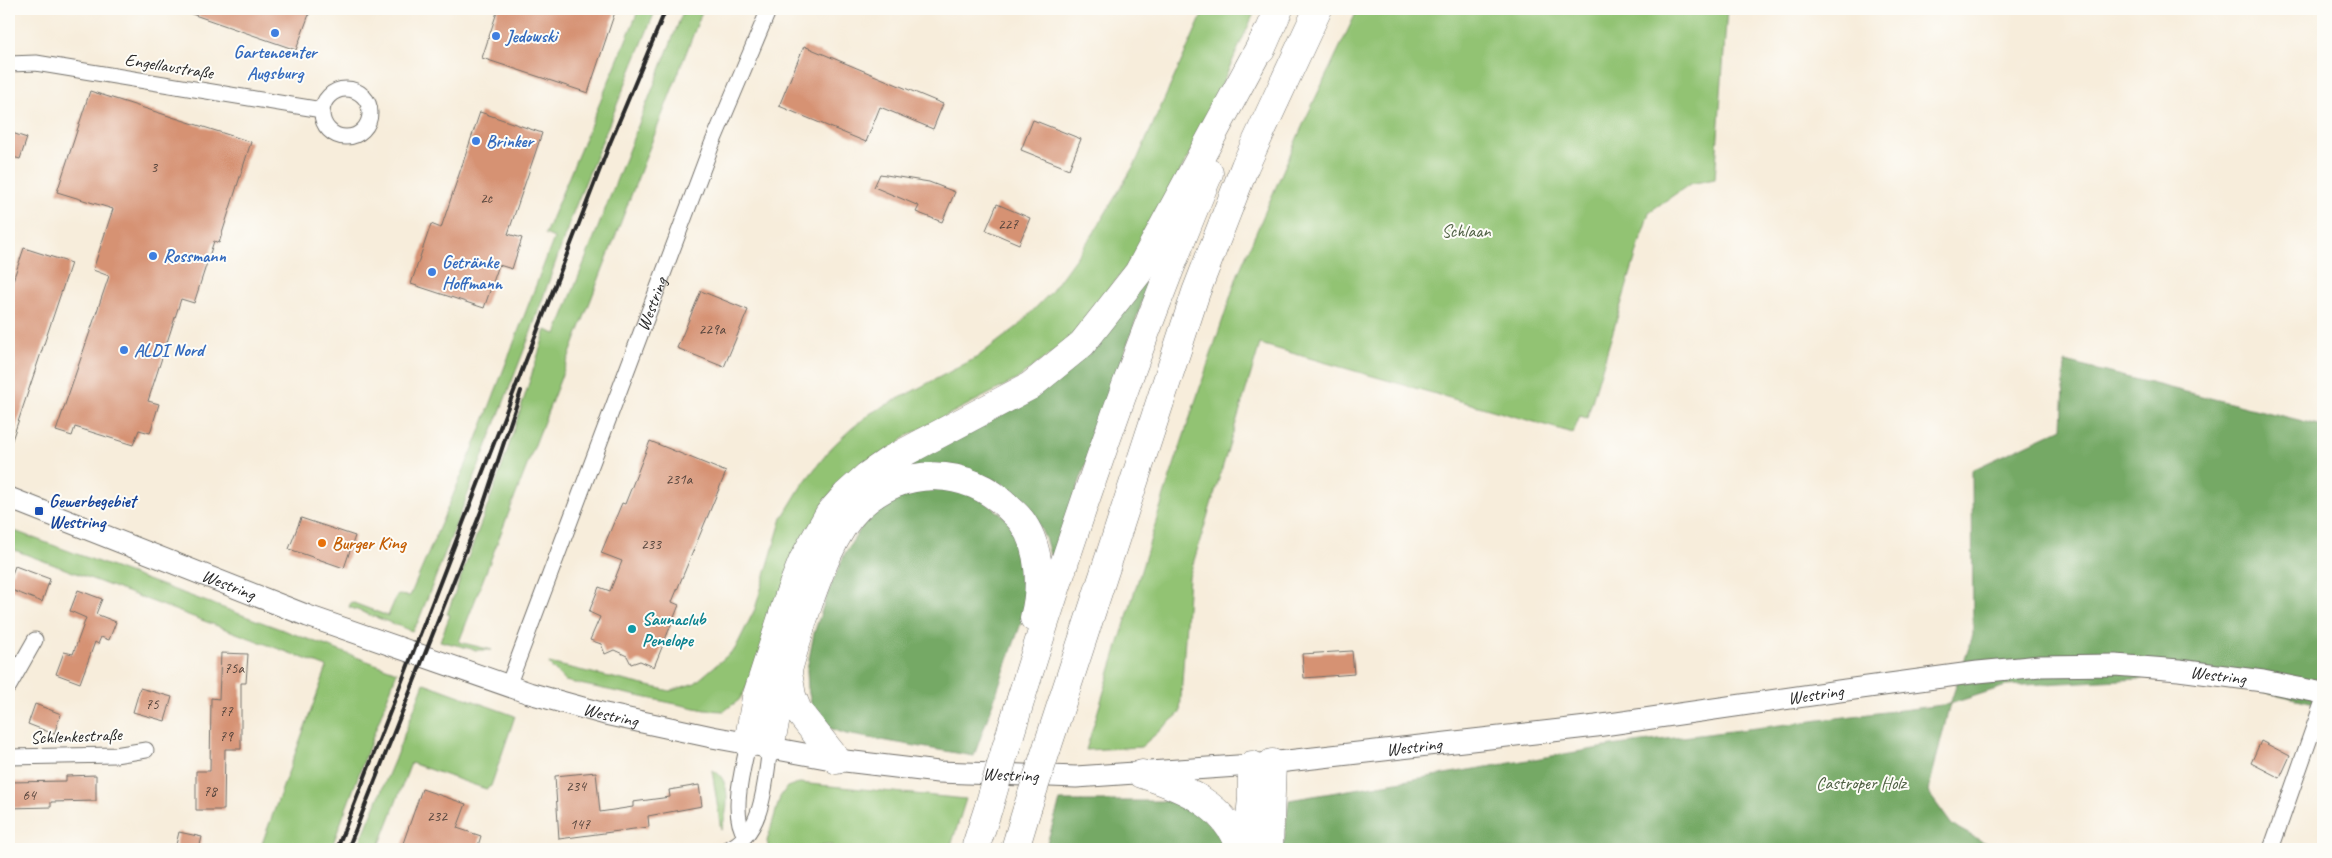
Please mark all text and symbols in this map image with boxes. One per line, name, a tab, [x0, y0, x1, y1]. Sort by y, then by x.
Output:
place label: Jedowski	[504, 25, 560, 47]
marker: Gartencenter Augsburg	[269, 27, 281, 39]
marker: Jedowski	[490, 30, 502, 42]
place label: Gartencenter Augsburg	[234, 41, 319, 84]
street label: Engellaustraße	[123, 48, 216, 84]
place label: Brinker	[486, 130, 536, 152]
marker: Brinker	[470, 135, 482, 147]
house number: 3	[151, 158, 159, 177]
house number: 2c	[480, 189, 493, 208]
house number: 227	[998, 215, 1019, 234]
park label: Schlaan	[1441, 220, 1491, 242]
place label: Rossmann	[163, 245, 227, 267]
marker: Rossmann	[147, 250, 159, 262]
place label: Getränke Hoffmann	[442, 251, 504, 294]
marker: Getränke Hoffmann	[426, 266, 438, 278]
street label: Westring	[632, 273, 672, 334]
house number: 229a	[699, 320, 727, 339]
place label: ALDI Nord	[134, 339, 207, 361]
marker: ALDI Nord	[118, 344, 130, 356]
house number: 231a	[666, 470, 694, 489]
place label: Gewerbegebiet Westring	[49, 490, 139, 533]
marker: Gewerbegebiet Westring	[33, 505, 45, 517]
place label: Burger King	[332, 532, 408, 554]
house number: 233	[641, 535, 662, 554]
marker: Burger King	[316, 537, 328, 549]
street label: Westring	[199, 564, 260, 606]
place label: Saunaclub Penelope	[642, 608, 707, 651]
marker: Saunaclub Penelope	[626, 623, 638, 635]
house number: 75a	[224, 659, 245, 678]
street label: Westring	[2189, 661, 2249, 690]
street label: Westring	[1786, 679, 1846, 709]
house number: 75	[145, 695, 160, 714]
street label: Westring	[581, 698, 642, 732]
house number: 77	[219, 702, 234, 721]
street label: Schlenkestraße	[30, 723, 123, 749]
house number: 79	[219, 727, 234, 746]
street label: Westring	[1385, 732, 1444, 761]
street label: Westring	[982, 763, 1040, 787]
park label: Castroper Holz	[1816, 772, 1908, 794]
house number: 234	[566, 777, 587, 796]
house number: 78	[203, 782, 218, 801]
house number: 64	[22, 786, 37, 805]
house number: 232	[427, 807, 448, 826]
house number: 147	[570, 815, 591, 834]

